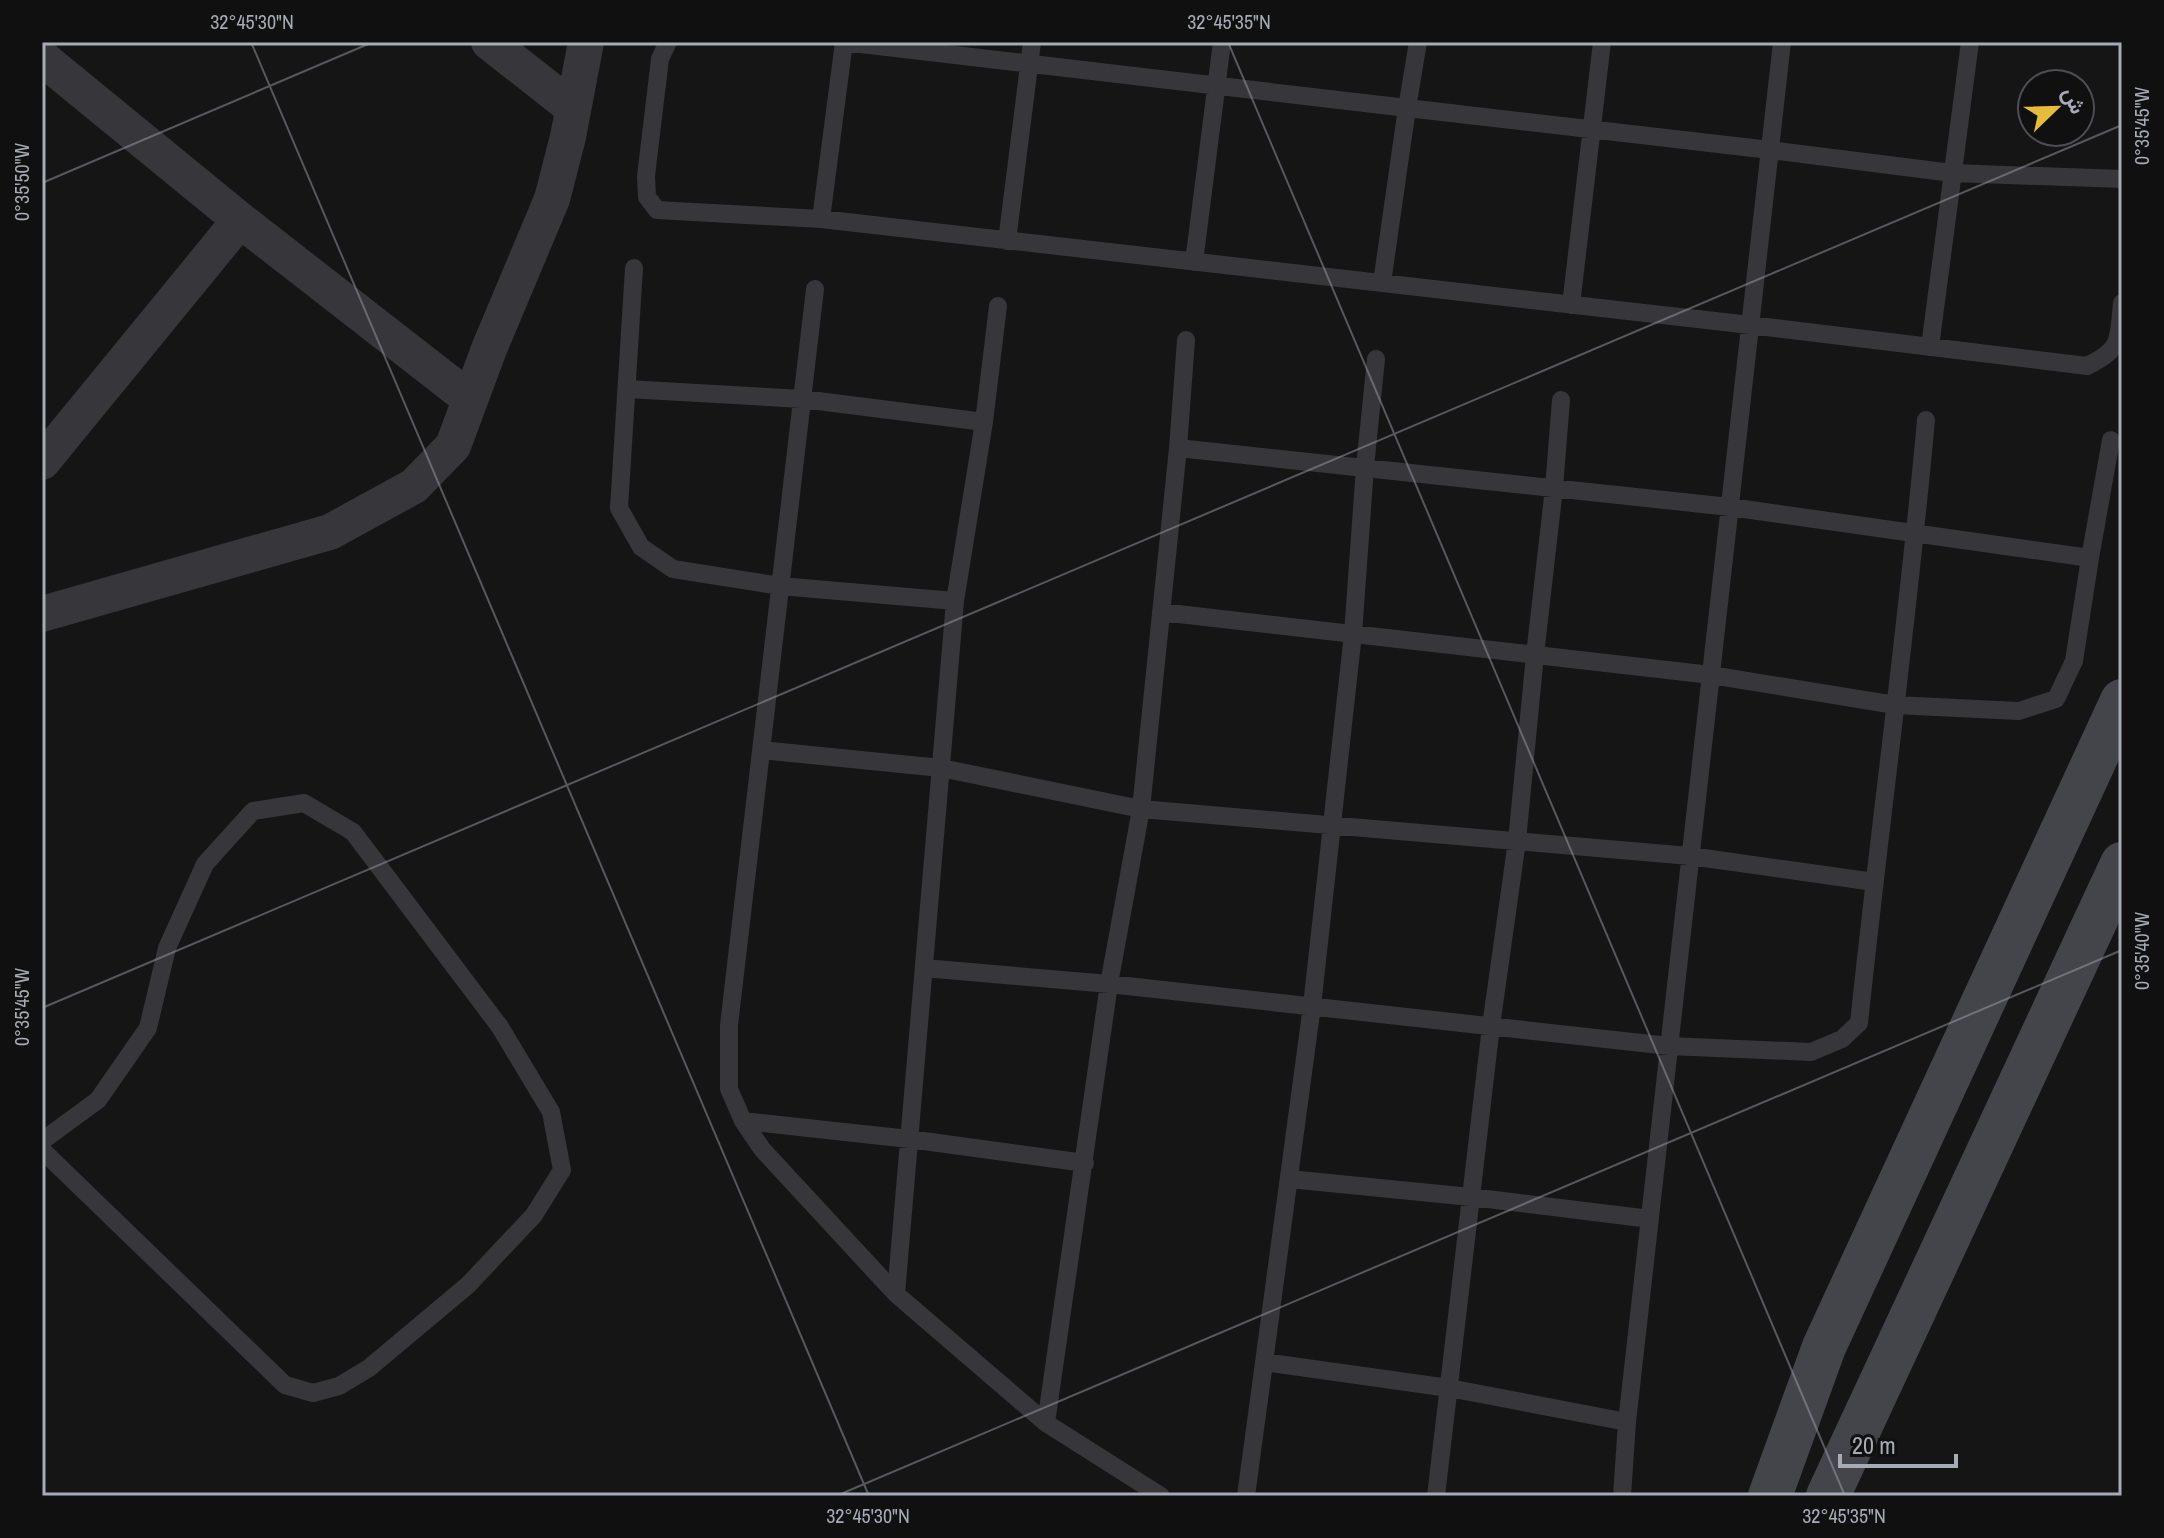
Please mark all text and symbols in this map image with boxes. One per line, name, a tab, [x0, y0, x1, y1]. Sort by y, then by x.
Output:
text: 32°45'30"N	[210, 8, 294, 35]
text: 32°45'35"N	[1187, 8, 1271, 35]
north arrow	[2016, 68, 2096, 148]
text: ش	[2055, 82, 2093, 118]
text: 0°35'45"W	[2128, 86, 2155, 165]
text: 0°35'50"W	[8, 142, 35, 221]
text: 0°35'40"W	[2128, 911, 2155, 990]
text: 0°35'45"W	[8, 967, 35, 1046]
scale bar	[1840, 1418, 1956, 1468]
text: 20 m	[1852, 1429, 1896, 1461]
text: 32°45'30"N	[826, 1502, 910, 1529]
text: 32°45'35"N	[1802, 1502, 1886, 1529]

